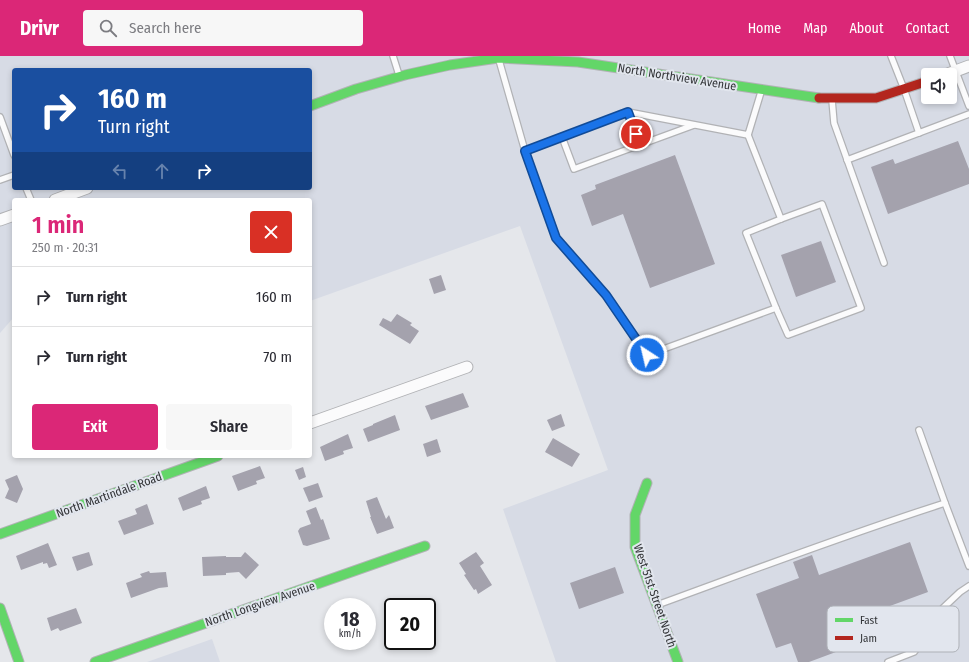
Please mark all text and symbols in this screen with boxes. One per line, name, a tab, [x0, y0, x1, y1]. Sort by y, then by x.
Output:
search box	[83, 10, 363, 46]
text: Drivr	[20, 17, 59, 40]
icon: search	[97, 17, 119, 39]
text: Search here	[129, 19, 201, 37]
text: Home	[748, 20, 781, 37]
text: Map	[803, 20, 827, 37]
text: About	[849, 20, 884, 37]
text: Contact	[906, 20, 949, 37]
street label: North Northview Avenue	[617, 61, 737, 93]
map controls	[921, 68, 957, 104]
button: sound	[921, 68, 957, 104]
text: 160 m	[98, 82, 167, 115]
icon: right	[32, 84, 84, 136]
text: Turn right	[98, 116, 170, 138]
pin	[619, 117, 653, 151]
icon: arrive	[625, 123, 647, 145]
icon: left	[109, 160, 131, 182]
icon: ahead	[151, 160, 173, 182]
icon: right	[193, 160, 215, 182]
text: 1 min	[32, 211, 84, 239]
button: close	[250, 211, 292, 253]
text: 250 m · 20:31	[32, 240, 98, 255]
icon: right	[32, 286, 54, 308]
text: Turn right	[66, 288, 127, 306]
text: 160 m	[256, 288, 292, 306]
position arrow	[626, 334, 668, 376]
icon: right	[32, 346, 54, 368]
text: Turn right	[66, 348, 127, 366]
text: 70 m	[263, 348, 292, 366]
button: Exit	[32, 404, 158, 450]
button: Share	[166, 404, 292, 450]
street label: North Martindale Road	[54, 469, 164, 521]
street label: West 51st Street North	[631, 542, 679, 650]
street label: North Longview Avenue	[203, 579, 317, 629]
speed limit sign: 20	[384, 598, 436, 650]
legend	[827, 606, 959, 652]
text: 18	[340, 607, 360, 631]
text: Fast	[860, 614, 878, 627]
text: km/h	[339, 628, 361, 640]
text: Jam	[860, 632, 877, 645]

